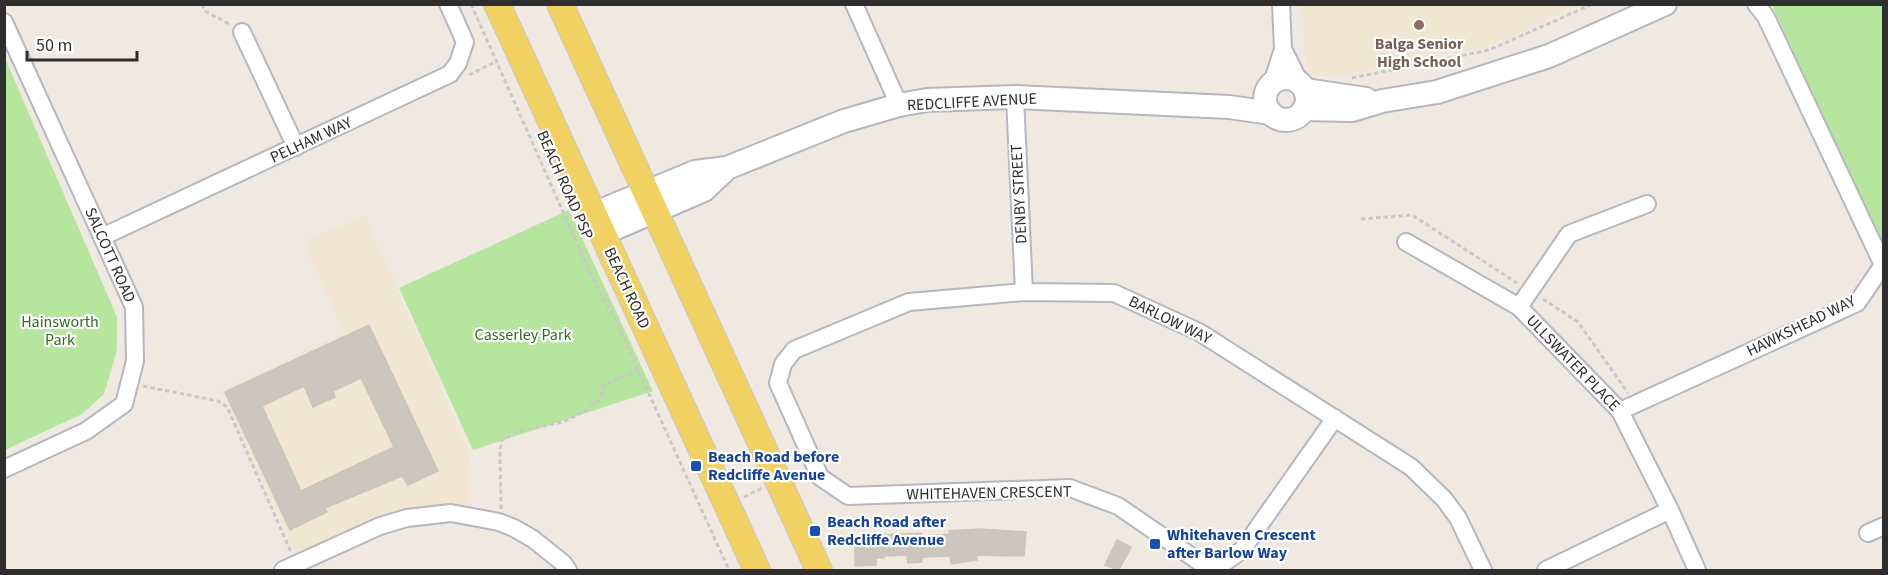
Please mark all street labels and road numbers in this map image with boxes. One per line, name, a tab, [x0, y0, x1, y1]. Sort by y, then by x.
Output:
street label: REDCLIFFE AVENUE	[906, 88, 1038, 116]
street label: PELHAM WAY	[267, 111, 356, 169]
street label: BEACH ROAD PSP	[531, 127, 599, 243]
street label: DENBY STREET	[1005, 143, 1033, 244]
street label: SALCOTT ROAD	[79, 204, 141, 306]
street label: BEACH ROAD	[599, 244, 655, 332]
street label: BARLOW WAY	[1125, 290, 1215, 350]
street label: HAWKSHEAD WAY	[1743, 290, 1859, 362]
street label: ULLSWATER PLACE	[1521, 310, 1625, 416]
street label: WHITEHAVEN CRESCENT	[906, 481, 1072, 505]

